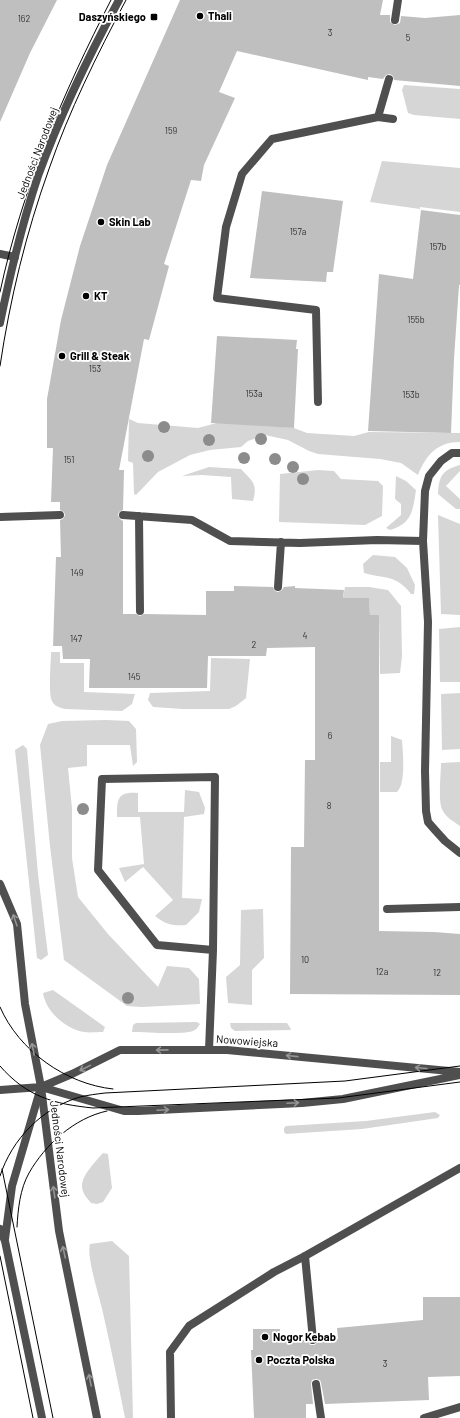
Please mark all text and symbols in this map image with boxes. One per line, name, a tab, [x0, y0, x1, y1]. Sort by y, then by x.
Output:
place label: Thali	[208, 9, 232, 22]
place label: Daszyńskiego	[79, 10, 146, 23]
marker: Thali	[195, 11, 205, 21]
marker: Daszyńskiego	[149, 12, 159, 22]
house number: 162	[18, 13, 30, 24]
house number: 3	[328, 27, 333, 38]
house number: 5	[406, 32, 411, 43]
street label: Jedności Narodowej	[13, 105, 60, 201]
house number: 159	[165, 125, 178, 136]
place label: Skin Lab	[109, 215, 151, 228]
marker: Skin Lab	[96, 217, 106, 227]
house number: 157a	[290, 226, 306, 237]
house number: 157b	[430, 241, 447, 252]
place label: KT	[94, 289, 108, 302]
marker: KT	[81, 291, 91, 301]
house number: 155b	[407, 314, 425, 325]
place label: Grill & Steak	[70, 349, 130, 362]
marker: Grill & Steak	[57, 351, 67, 361]
house number: 153	[89, 363, 102, 374]
house number: 153a	[245, 388, 263, 399]
house number: 153b	[402, 389, 420, 400]
house number: 151	[64, 454, 74, 465]
house number: 149	[71, 567, 84, 578]
house number: 4	[303, 630, 308, 641]
house number: 147	[70, 633, 83, 644]
house number: 2	[252, 639, 257, 650]
house number: 145	[128, 671, 141, 682]
house number: 6	[328, 730, 333, 741]
house number: 8	[327, 800, 332, 811]
one-way arrow	[11, 914, 18, 927]
house number: 10	[301, 954, 309, 965]
house number: 12a	[376, 966, 388, 977]
house number: 12	[433, 967, 441, 978]
street label: Nowowiejska	[215, 1032, 279, 1049]
one-way arrow	[29, 1042, 37, 1055]
one-way arrow	[156, 1046, 169, 1054]
one-way arrow	[286, 1052, 299, 1060]
one-way arrow	[79, 1065, 91, 1072]
one-way arrow	[415, 1065, 428, 1072]
street label: Jedności Narodowej	[48, 1100, 73, 1198]
one-way arrow	[286, 1100, 299, 1107]
one-way arrow	[156, 1107, 169, 1114]
one-way arrow	[50, 1186, 58, 1199]
one-way arrow	[59, 1246, 67, 1259]
place label: Nogor Kebab	[273, 1330, 336, 1343]
marker: Nogor Kebab	[260, 1332, 270, 1342]
place label: Poczta Polska	[267, 1353, 335, 1366]
marker: Poczta Polska	[254, 1355, 264, 1365]
house number: 3	[383, 1358, 388, 1369]
one-way arrow	[85, 1374, 93, 1387]

